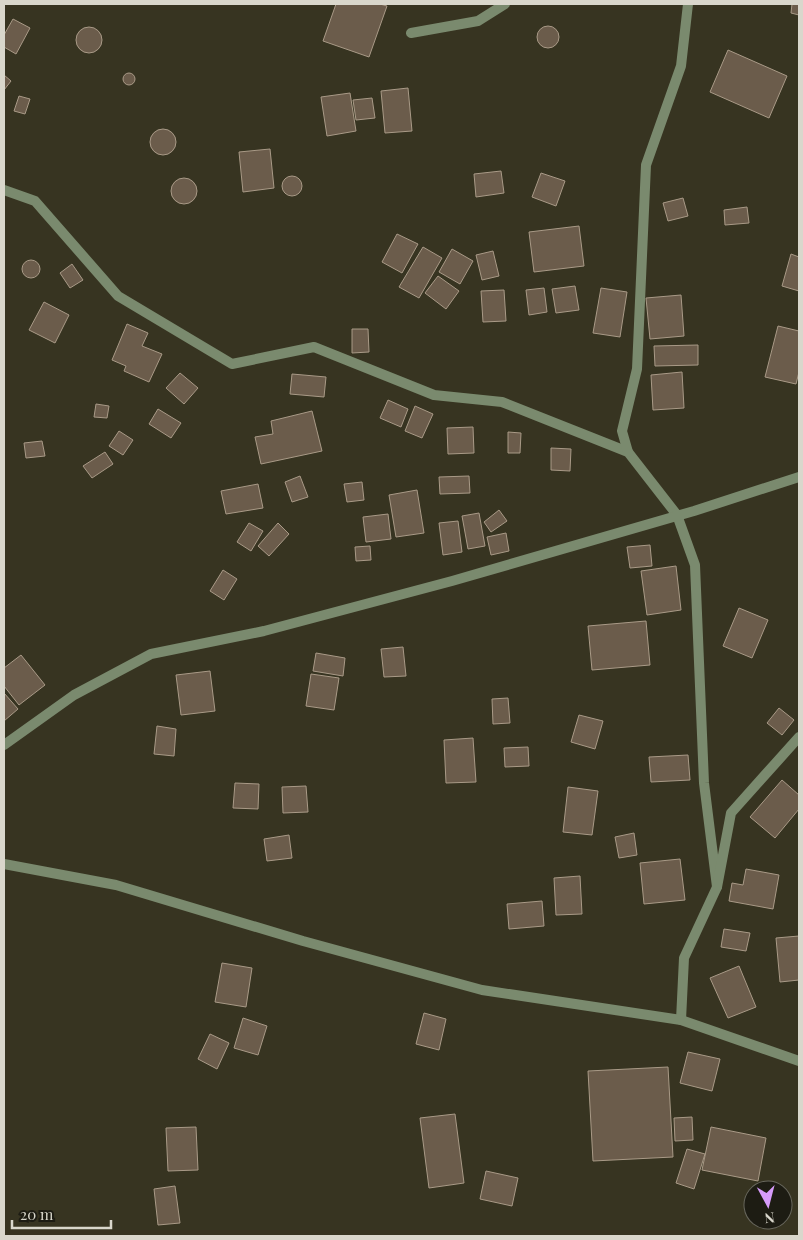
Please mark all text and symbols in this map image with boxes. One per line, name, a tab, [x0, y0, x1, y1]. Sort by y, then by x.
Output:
north arrow	[743, 1180, 793, 1230]
scale bar	[12, 1198, 111, 1230]
text: 20 m	[20, 1204, 54, 1224]
text: N	[763, 1208, 776, 1228]

